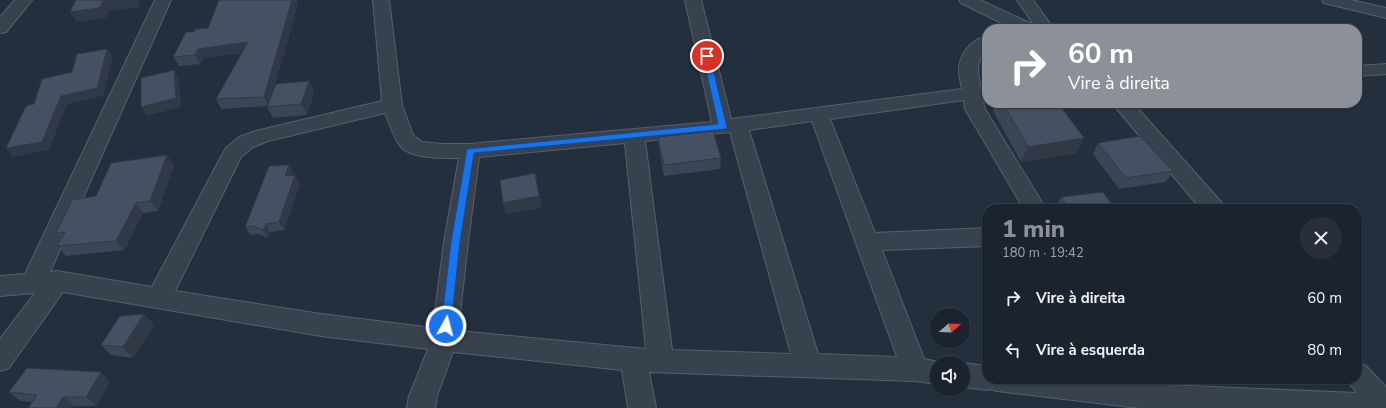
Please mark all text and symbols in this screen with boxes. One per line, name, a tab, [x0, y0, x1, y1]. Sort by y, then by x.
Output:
text: 60 m	[1068, 35, 1134, 73]
pin	[690, 39, 724, 73]
icon: right	[1002, 40, 1054, 92]
icon: arrive	[696, 45, 718, 67]
text: Vire à direita	[1068, 71, 1170, 95]
text: 1 min	[1002, 213, 1065, 245]
button: close	[1300, 217, 1342, 259]
text: 180 m · 19:42	[1002, 244, 1084, 262]
icon: right	[1002, 287, 1024, 309]
text: Vire à direita	[1036, 288, 1125, 308]
text: 60 m	[1307, 288, 1342, 308]
position arrow	[425, 305, 467, 347]
north arrow	[930, 308, 970, 348]
map controls	[930, 308, 970, 396]
icon: left	[1002, 339, 1024, 361]
text: Vire à esquerda	[1036, 340, 1145, 360]
text: 80 m	[1307, 340, 1342, 360]
button: sound	[930, 356, 970, 396]

